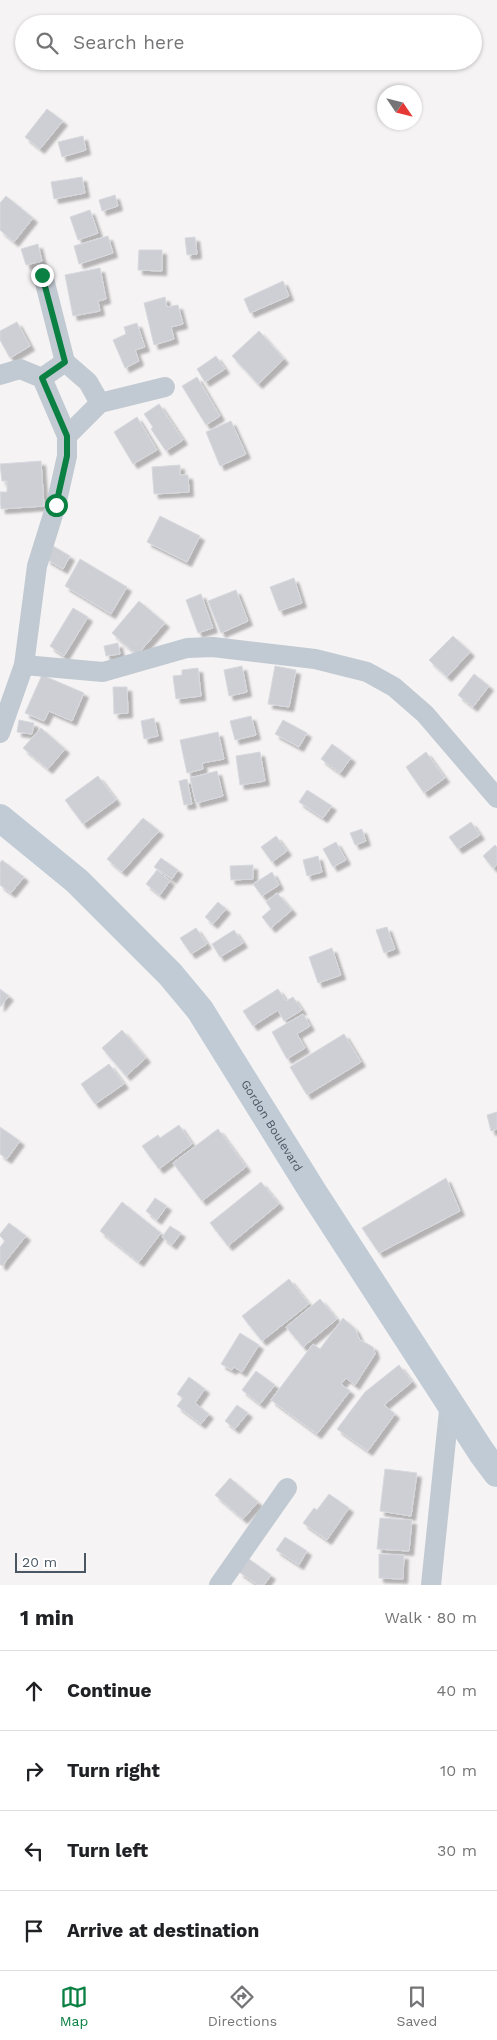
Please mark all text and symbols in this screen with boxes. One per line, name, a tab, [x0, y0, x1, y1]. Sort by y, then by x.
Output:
search box	[15, 15, 482, 70]
icon: search	[33, 29, 61, 57]
text: Search here	[73, 31, 184, 54]
north arrow	[377, 85, 422, 130]
route end	[31, 264, 54, 287]
route start	[45, 494, 68, 517]
street label: Gordon Boulevard	[238, 1077, 305, 1174]
scale bar	[15, 1550, 86, 1573]
text: 20 m	[22, 1554, 57, 1570]
text: 1 min	[20, 1605, 74, 1630]
text: Walk · 80 m	[385, 1608, 477, 1627]
icon: ahead	[20, 1677, 48, 1705]
text: Continue	[67, 1679, 151, 1702]
text: 40 m	[437, 1681, 477, 1700]
icon: right	[20, 1757, 48, 1785]
text: Turn right	[67, 1759, 160, 1782]
text: 10 m	[440, 1761, 477, 1780]
icon: left	[20, 1837, 48, 1865]
text: Turn left	[67, 1839, 148, 1862]
text: 30 m	[437, 1841, 477, 1860]
icon: arrive	[20, 1917, 48, 1945]
text: Arrive at destination	[67, 1919, 259, 1942]
tab: Map	[60, 1983, 88, 2029]
tab: Directions	[208, 1983, 277, 2029]
tab: Saved	[397, 1983, 437, 2029]

